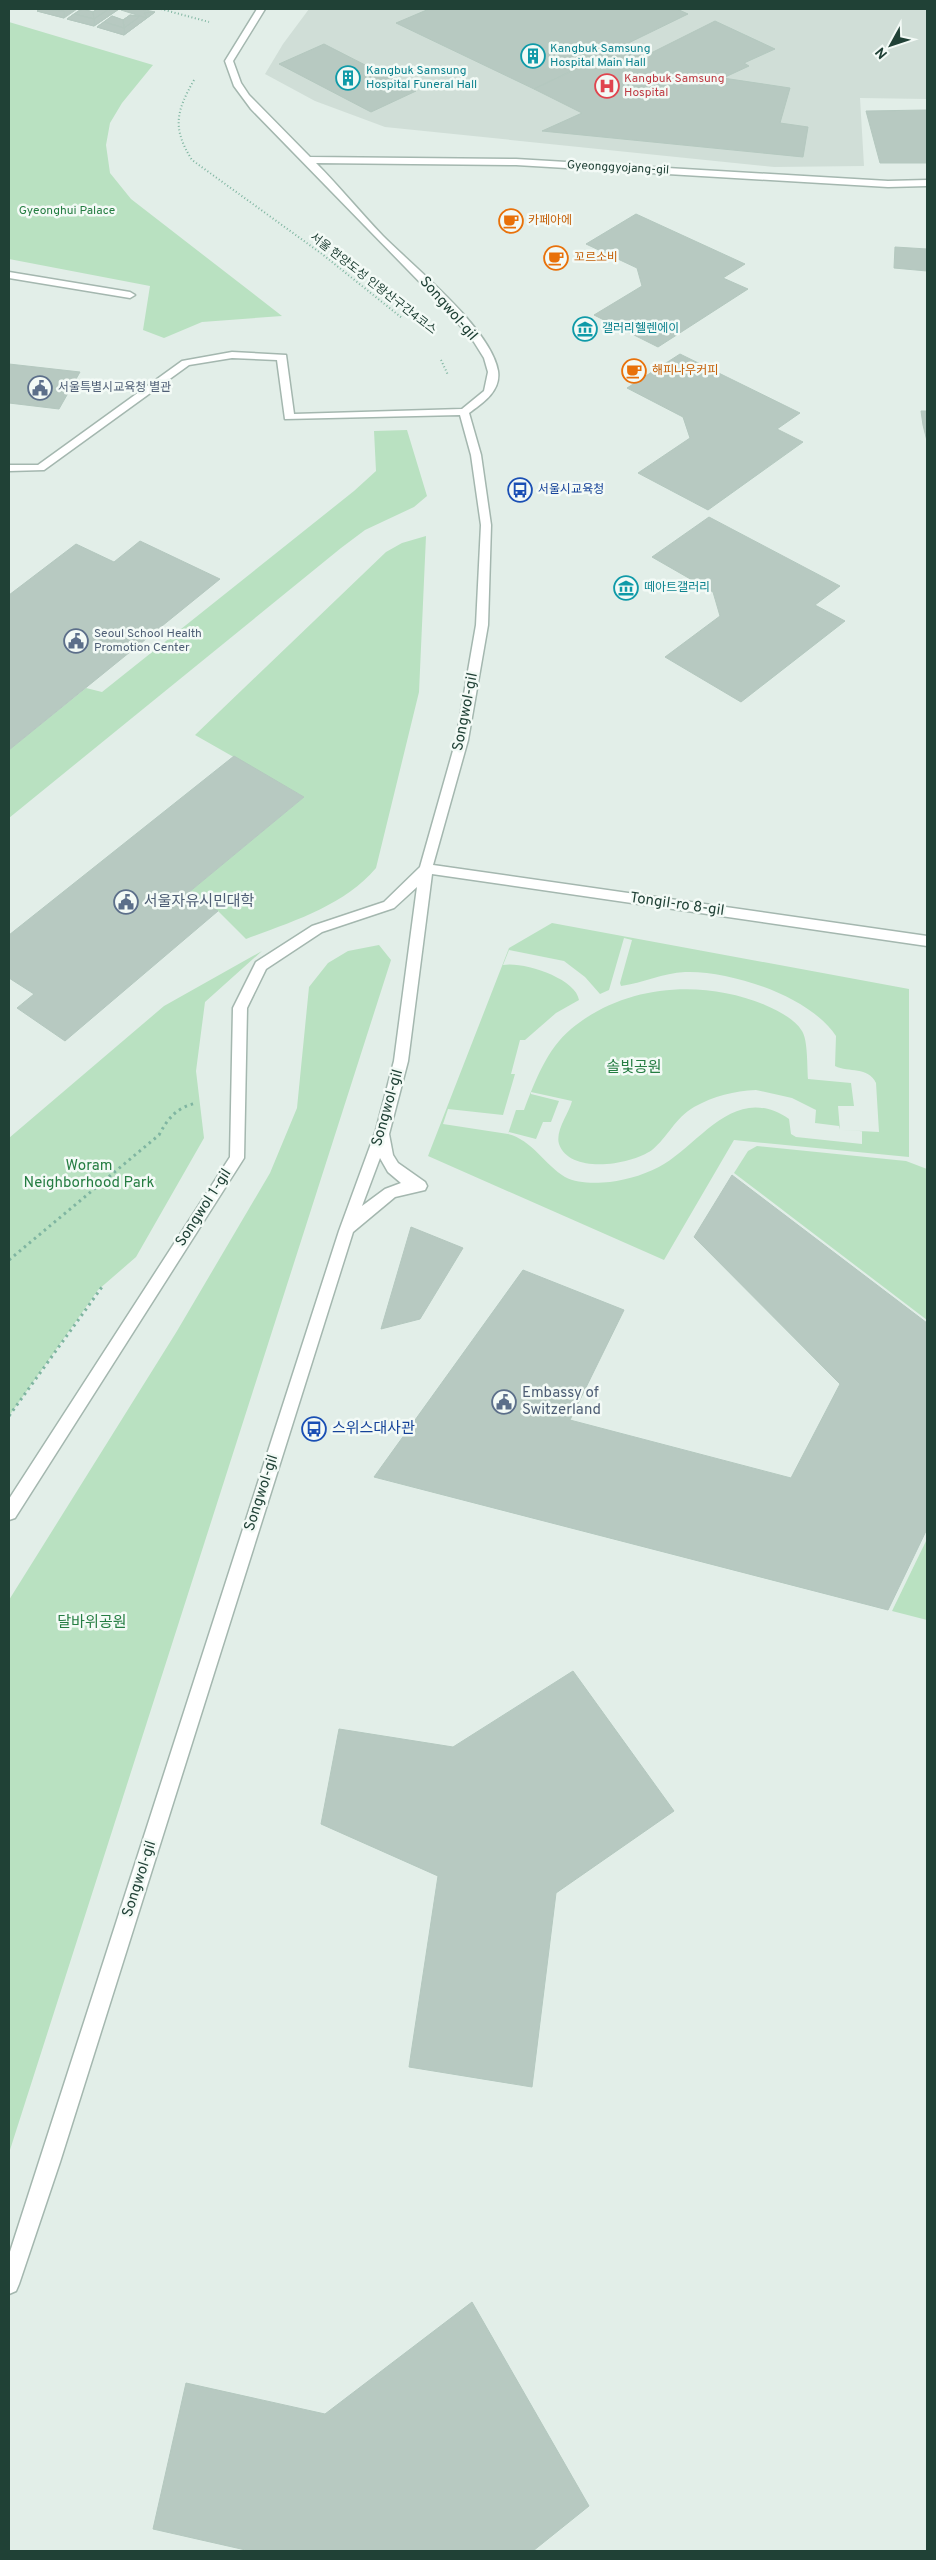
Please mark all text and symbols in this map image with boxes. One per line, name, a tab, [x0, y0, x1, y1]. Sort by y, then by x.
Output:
north arrow	[866, 20, 916, 70]
place label: Kangbuk Samsung Hospital Main Hall	[550, 41, 650, 71]
building icon: Kangbuk Samsung Hospital Main Hall	[520, 43, 546, 69]
text: N	[872, 43, 892, 62]
place label: Kangbuk Samsung Hospital Funeral Hall	[366, 63, 477, 93]
building icon: Kangbuk Samsung Hospital Funeral Hall	[335, 65, 361, 91]
place label: Kangbuk Samsung Hospital	[624, 71, 724, 101]
hospital icon: Kangbuk Samsung Hospital	[594, 73, 620, 99]
street label: Gyeonggyojang-gil	[567, 157, 669, 179]
park label: Gyeonghui Palace	[19, 203, 115, 219]
cafe icon: 카페아에	[498, 208, 524, 234]
place label: 카페아에	[528, 213, 572, 229]
street label: 서울 한양도성 인왕산구간4코스	[306, 229, 440, 339]
cafe icon: 꼬르소비	[543, 245, 569, 271]
place label: 꼬르소비	[574, 250, 618, 266]
street label: Songwol-gil	[415, 273, 481, 345]
museum icon: 갤러리헬렌에이	[572, 316, 598, 342]
place label: 갤러리헬렌에이	[602, 321, 679, 337]
cafe icon: 해피나우커피	[621, 358, 647, 384]
place label: 해피나우커피	[652, 363, 718, 379]
public building icon: 서울특별시교육청 별관	[27, 375, 53, 401]
place label: 서울특별시교육청 별관	[58, 380, 171, 396]
bus stop icon: 서울시교육청	[507, 477, 533, 503]
place label: 서울시교육청	[538, 482, 604, 498]
museum icon: 떼아트갤러리	[613, 575, 639, 601]
place label: 떼아트갤러리	[644, 580, 710, 596]
place label: Seoul School Health Promotion Center	[94, 626, 202, 656]
public building icon: Seoul School Health Promotion Center	[63, 628, 89, 654]
street label: Songwol-gil	[449, 671, 483, 753]
public building icon: 서울자유시민대학	[113, 889, 139, 915]
street label: Tongil-ro 8-gil	[629, 889, 725, 921]
place label: 서울자유시민대학	[144, 892, 255, 912]
park label: 솔빛공원	[606, 1059, 662, 1078]
street label: Songwol-gil	[368, 1067, 408, 1149]
park label: Woram Neighborhood Park	[24, 1157, 155, 1193]
street label: Songwol 1-gil	[172, 1165, 236, 1251]
place label: Embassy of Switzerland	[522, 1384, 601, 1420]
public building icon: Embassy of Switzerland	[491, 1389, 517, 1415]
bus stop icon: 스위스대사관	[301, 1416, 327, 1442]
place label: 스위스대사관	[332, 1420, 415, 1439]
street label: Songwol-gil	[241, 1452, 283, 1534]
park label: 달바위공원	[57, 1614, 127, 1633]
street label: Songwol-gil	[119, 1838, 161, 1920]

